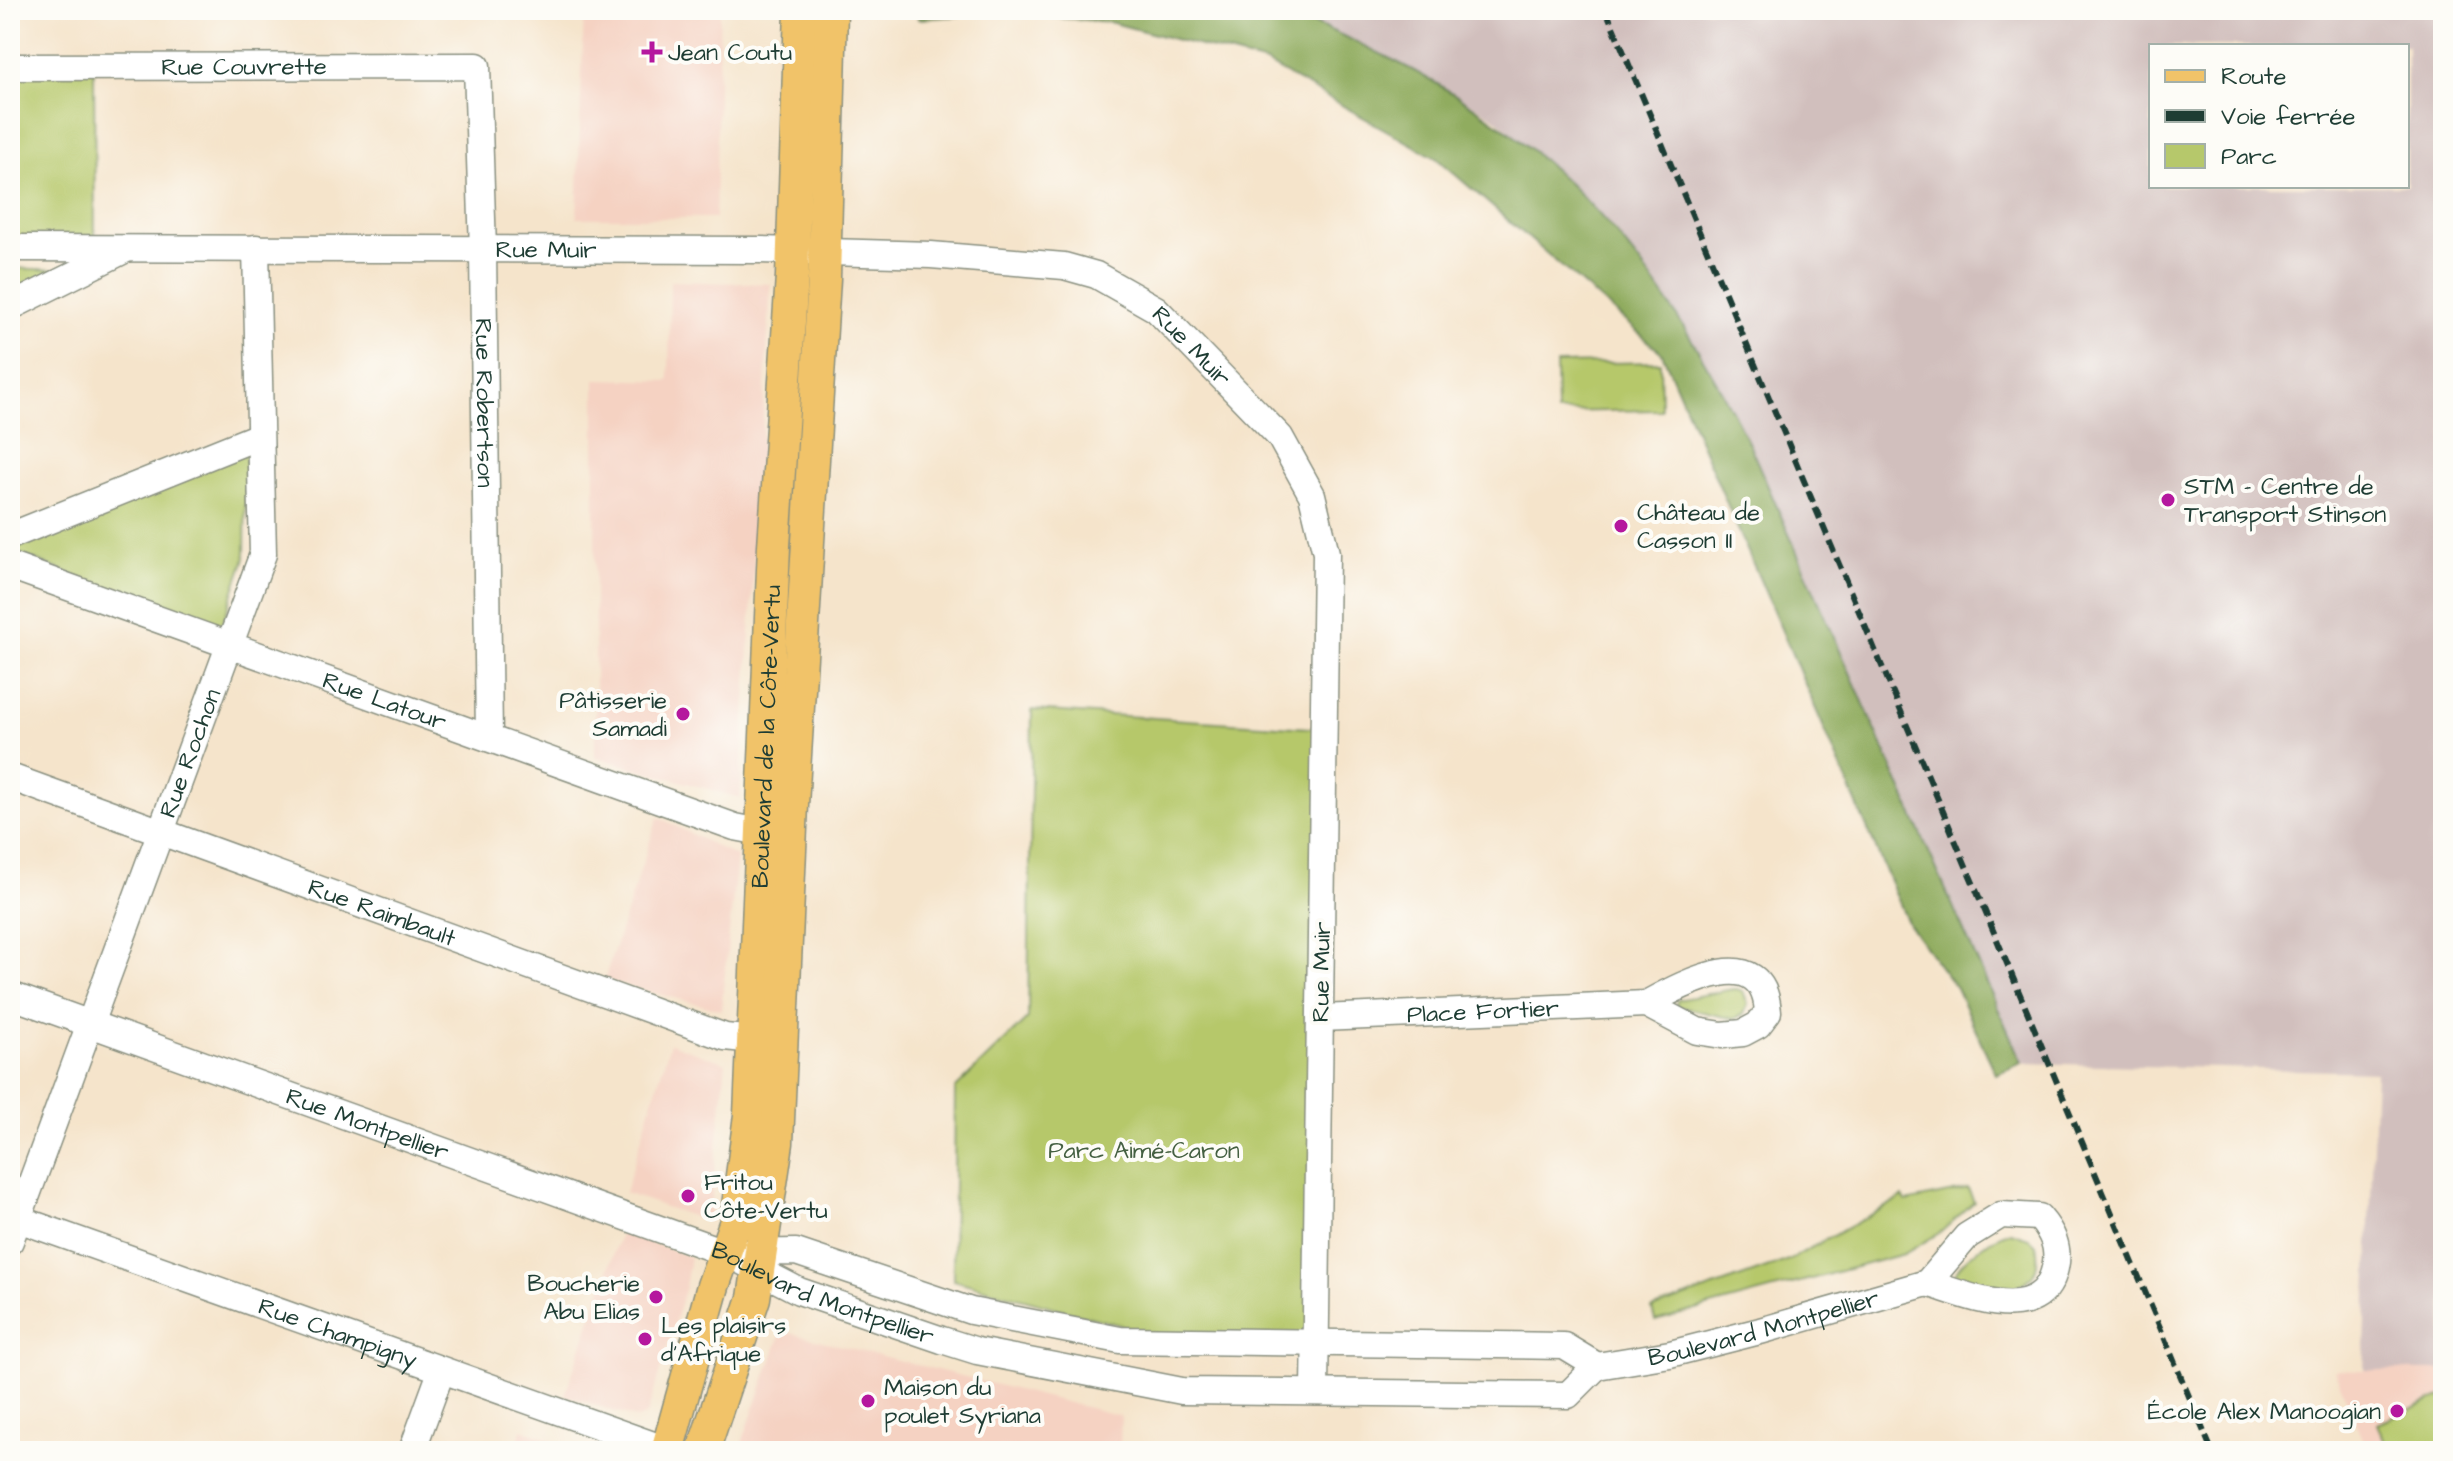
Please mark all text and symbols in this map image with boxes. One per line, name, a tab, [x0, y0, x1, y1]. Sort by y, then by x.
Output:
place label: Jean Coutu	[668, 36, 792, 70]
marker: Jean Coutu	[643, 43, 661, 61]
legend	[2149, 44, 2409, 188]
street label: Rue Couvrette	[161, 50, 327, 85]
text: Route	[2221, 60, 2287, 94]
text: Voie ferrée	[2221, 100, 2355, 134]
text: Parc	[2221, 140, 2277, 174]
street label: Rue Muir	[496, 233, 596, 268]
street label: Rue Muir	[1144, 298, 1238, 395]
street label: Rue Robertson	[466, 318, 502, 488]
place label: STM - Centre de Transport Stinson	[2184, 470, 2386, 532]
marker: STM - Centre de Transport Stinson	[2159, 491, 2177, 509]
place label: Château de Casson II	[1637, 496, 1760, 558]
marker: Château de Casson II	[1612, 517, 1630, 535]
street label: Boulevard de la Côte-Vertu	[744, 584, 790, 889]
street label: Rue Latour	[318, 664, 451, 740]
street label: Rue Rochon	[151, 684, 230, 823]
place label: Pâtisserie Samadi	[559, 684, 667, 746]
marker: Pâtisserie Samadi	[674, 705, 692, 723]
street label: Rue Raimbault	[303, 871, 461, 956]
street label: Rue Muir	[1304, 921, 1340, 1023]
street label: Place Fortier	[1406, 992, 1560, 1032]
street label: Rue Montpellier	[281, 1080, 453, 1170]
park label: Parc Aimé-Caron	[1048, 1134, 1240, 1168]
place label: Fritou Côte-Vertu	[704, 1166, 828, 1228]
marker: Fritou Côte-Vertu	[679, 1187, 697, 1205]
street label: Boulevard Montpellier	[707, 1233, 938, 1354]
place label: Boucherie Abu Elias	[527, 1267, 640, 1329]
street label: Boulevard Montpellier	[1646, 1282, 1883, 1375]
marker: Boucherie Abu Elias	[647, 1288, 665, 1306]
street label: Rue Champigny	[253, 1290, 421, 1379]
place label: Les plaisirs d'Afrique	[661, 1309, 786, 1371]
marker: Les plaisirs d'Afrique	[636, 1330, 654, 1348]
place label: Maison du poulet Syriana	[884, 1371, 1041, 1434]
marker: Maison du poulet Syriana	[859, 1392, 877, 1410]
place label: École Alex Manoogian	[2147, 1395, 2381, 1430]
marker: École Alex Manoogian	[2388, 1402, 2406, 1420]

